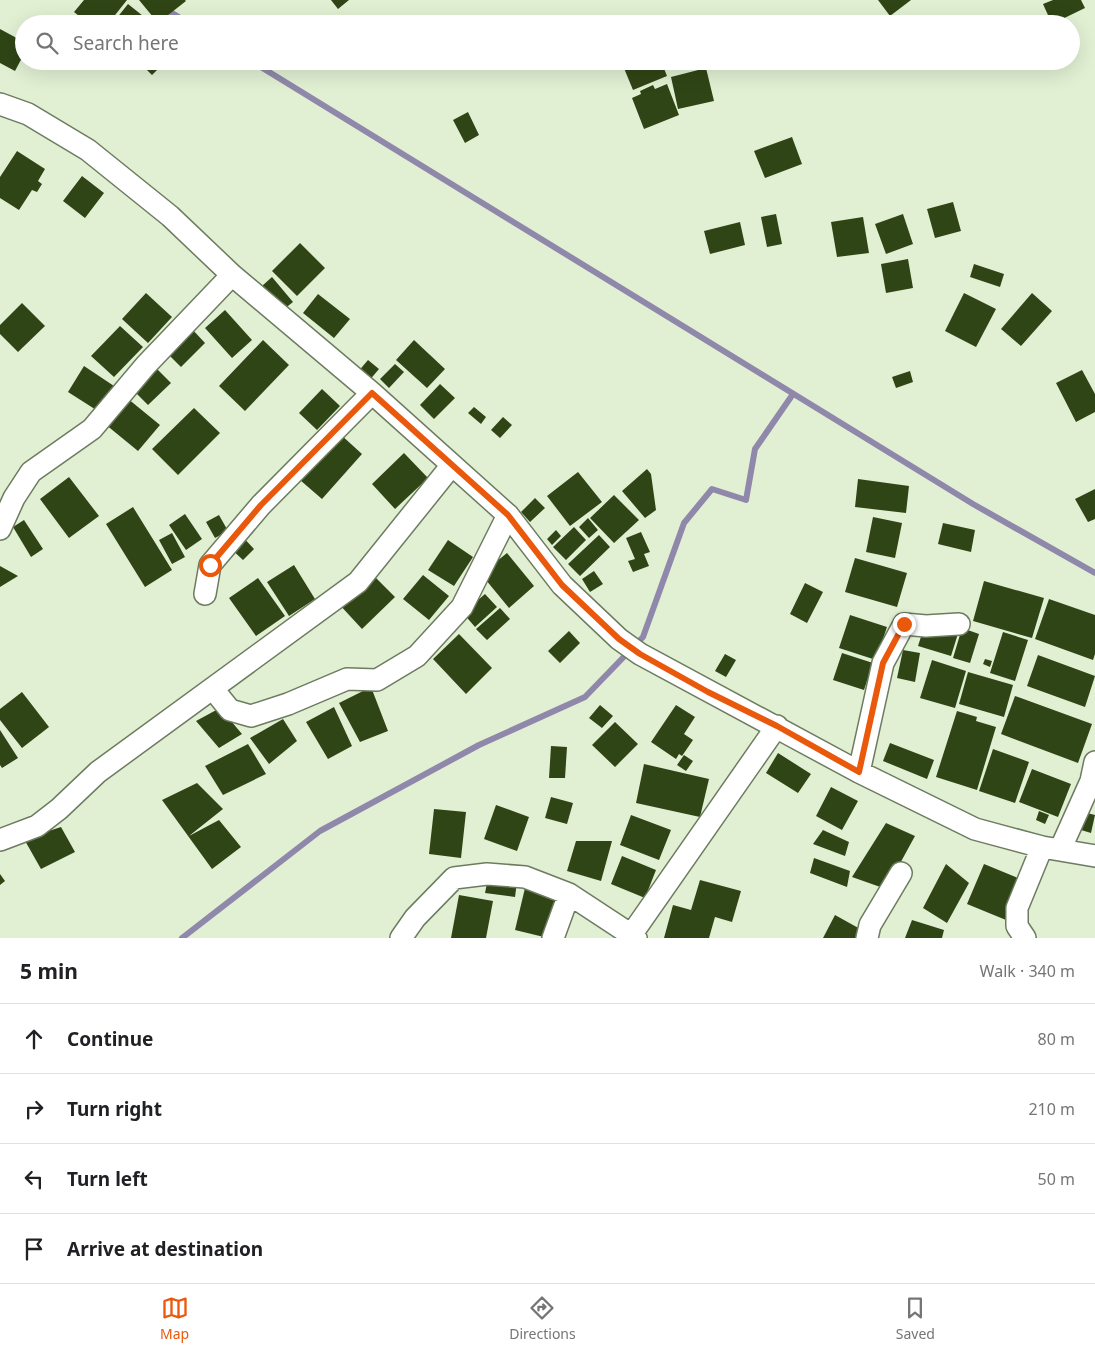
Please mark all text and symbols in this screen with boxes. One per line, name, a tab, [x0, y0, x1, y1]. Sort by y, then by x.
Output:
search box	[15, 15, 1080, 70]
icon: search	[33, 29, 61, 57]
text: Search here	[73, 30, 179, 56]
route start	[199, 554, 222, 577]
route end	[893, 613, 916, 636]
text: 5 min	[20, 957, 78, 985]
text: Walk · 340 m	[980, 960, 1075, 982]
icon: ahead	[20, 1025, 48, 1053]
text: Continue	[67, 1026, 153, 1052]
text: 80 m	[1038, 1028, 1075, 1050]
icon: right	[20, 1095, 48, 1123]
text: Turn right	[67, 1096, 162, 1122]
text: 210 m	[1028, 1098, 1075, 1120]
icon: left	[20, 1165, 48, 1193]
text: Turn left	[67, 1166, 148, 1192]
text: 50 m	[1038, 1168, 1075, 1190]
icon: arrive	[20, 1235, 48, 1263]
text: Arrive at destination	[67, 1236, 263, 1262]
tab: Map	[160, 1294, 189, 1343]
tab: Directions	[509, 1294, 576, 1343]
tab: Saved	[896, 1294, 935, 1343]

